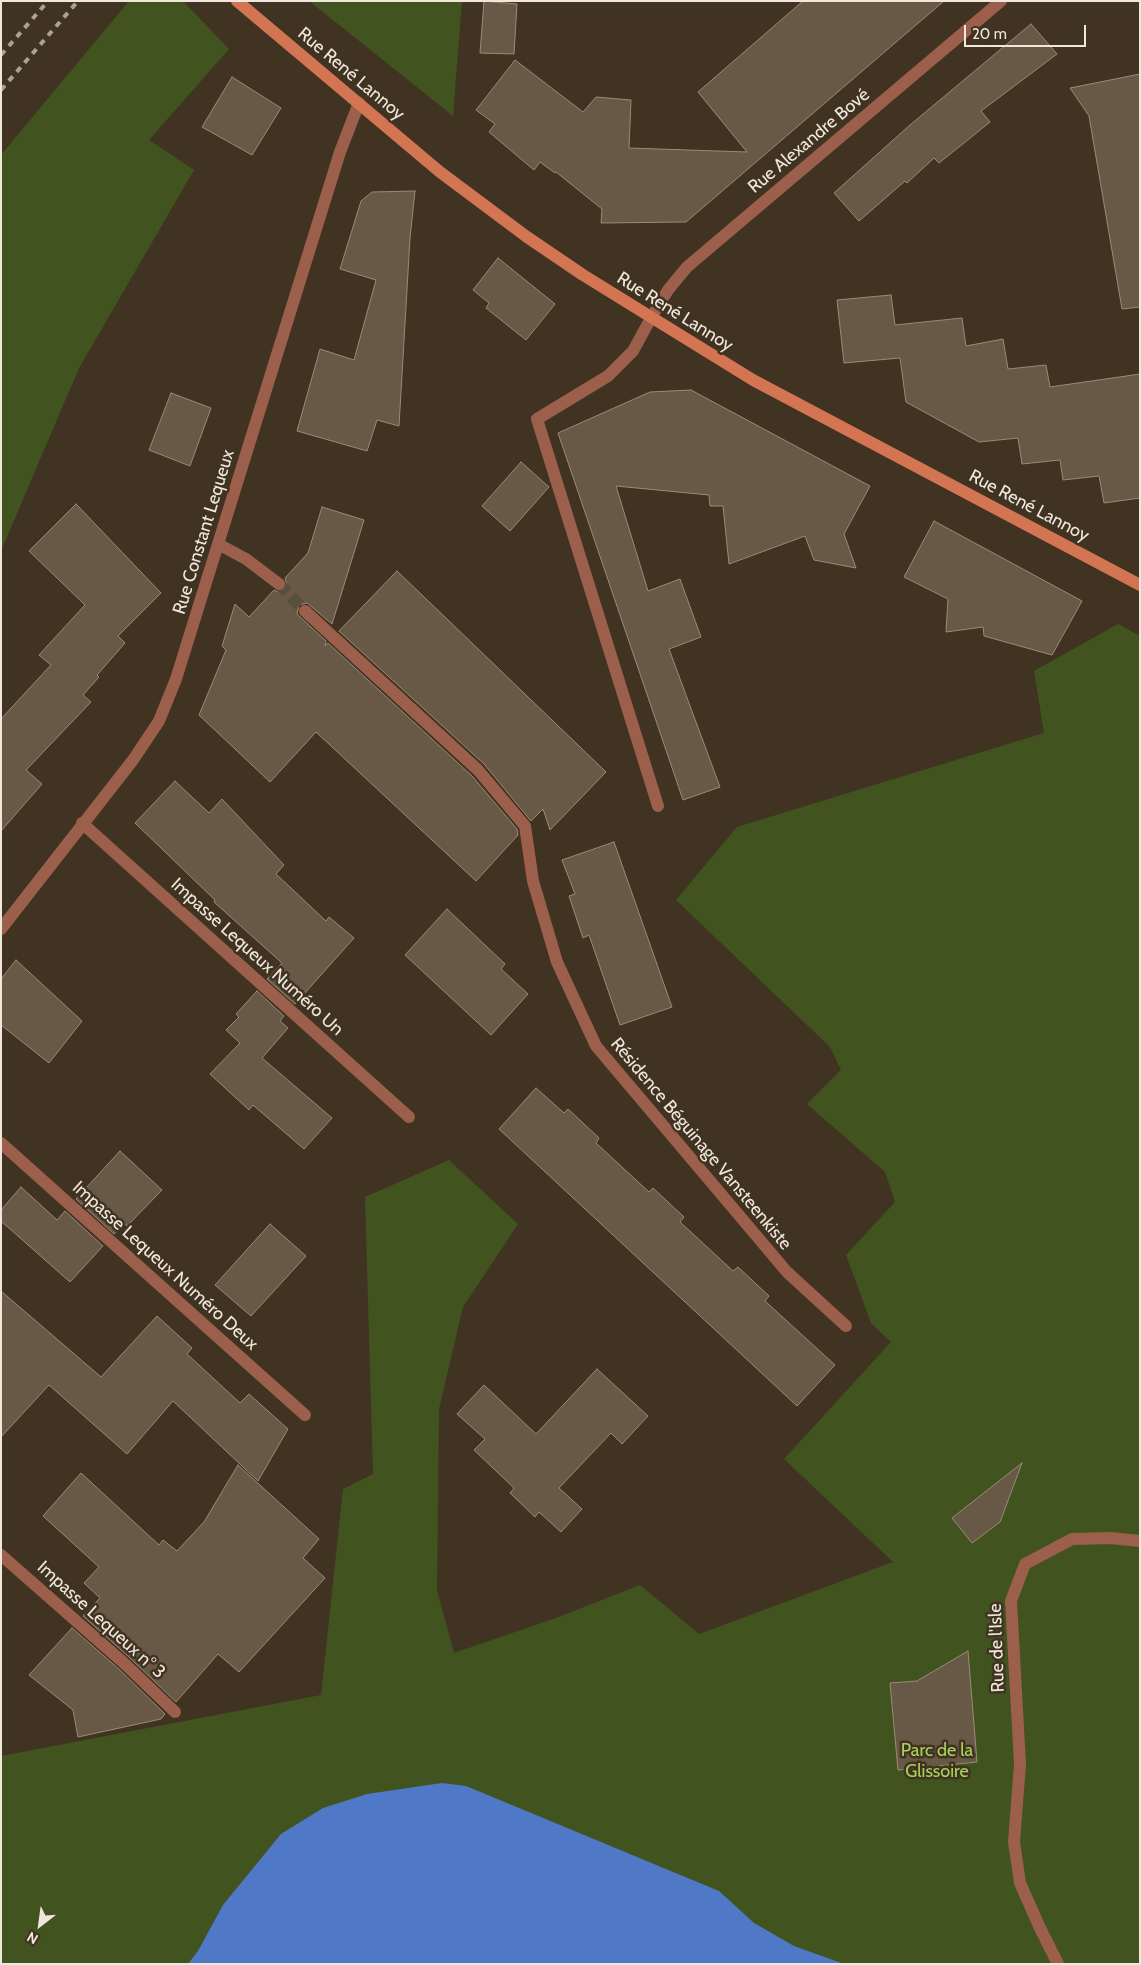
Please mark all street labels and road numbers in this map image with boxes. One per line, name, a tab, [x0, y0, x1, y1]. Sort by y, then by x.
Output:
street label: Rue René Lannoy	[293, 23, 409, 125]
street label: Rue Alexandre Bové	[744, 84, 874, 198]
street label: Rue René Lannoy	[613, 268, 737, 356]
street label: Rue Constant Lequeux	[169, 447, 239, 617]
street label: Rue René Lannoy	[965, 465, 1093, 547]
street label: Impasse Lequeux Numéro Un	[166, 874, 348, 1040]
street label: Résidence Béguinage Vansteenkiste	[606, 1034, 796, 1254]
street label: Impasse Lequeux Numéro Deux	[68, 1177, 262, 1355]
street label: Impasse Lequeux n° 3	[33, 1557, 169, 1683]
street label: Rue de l'Isle	[985, 1603, 1009, 1693]

